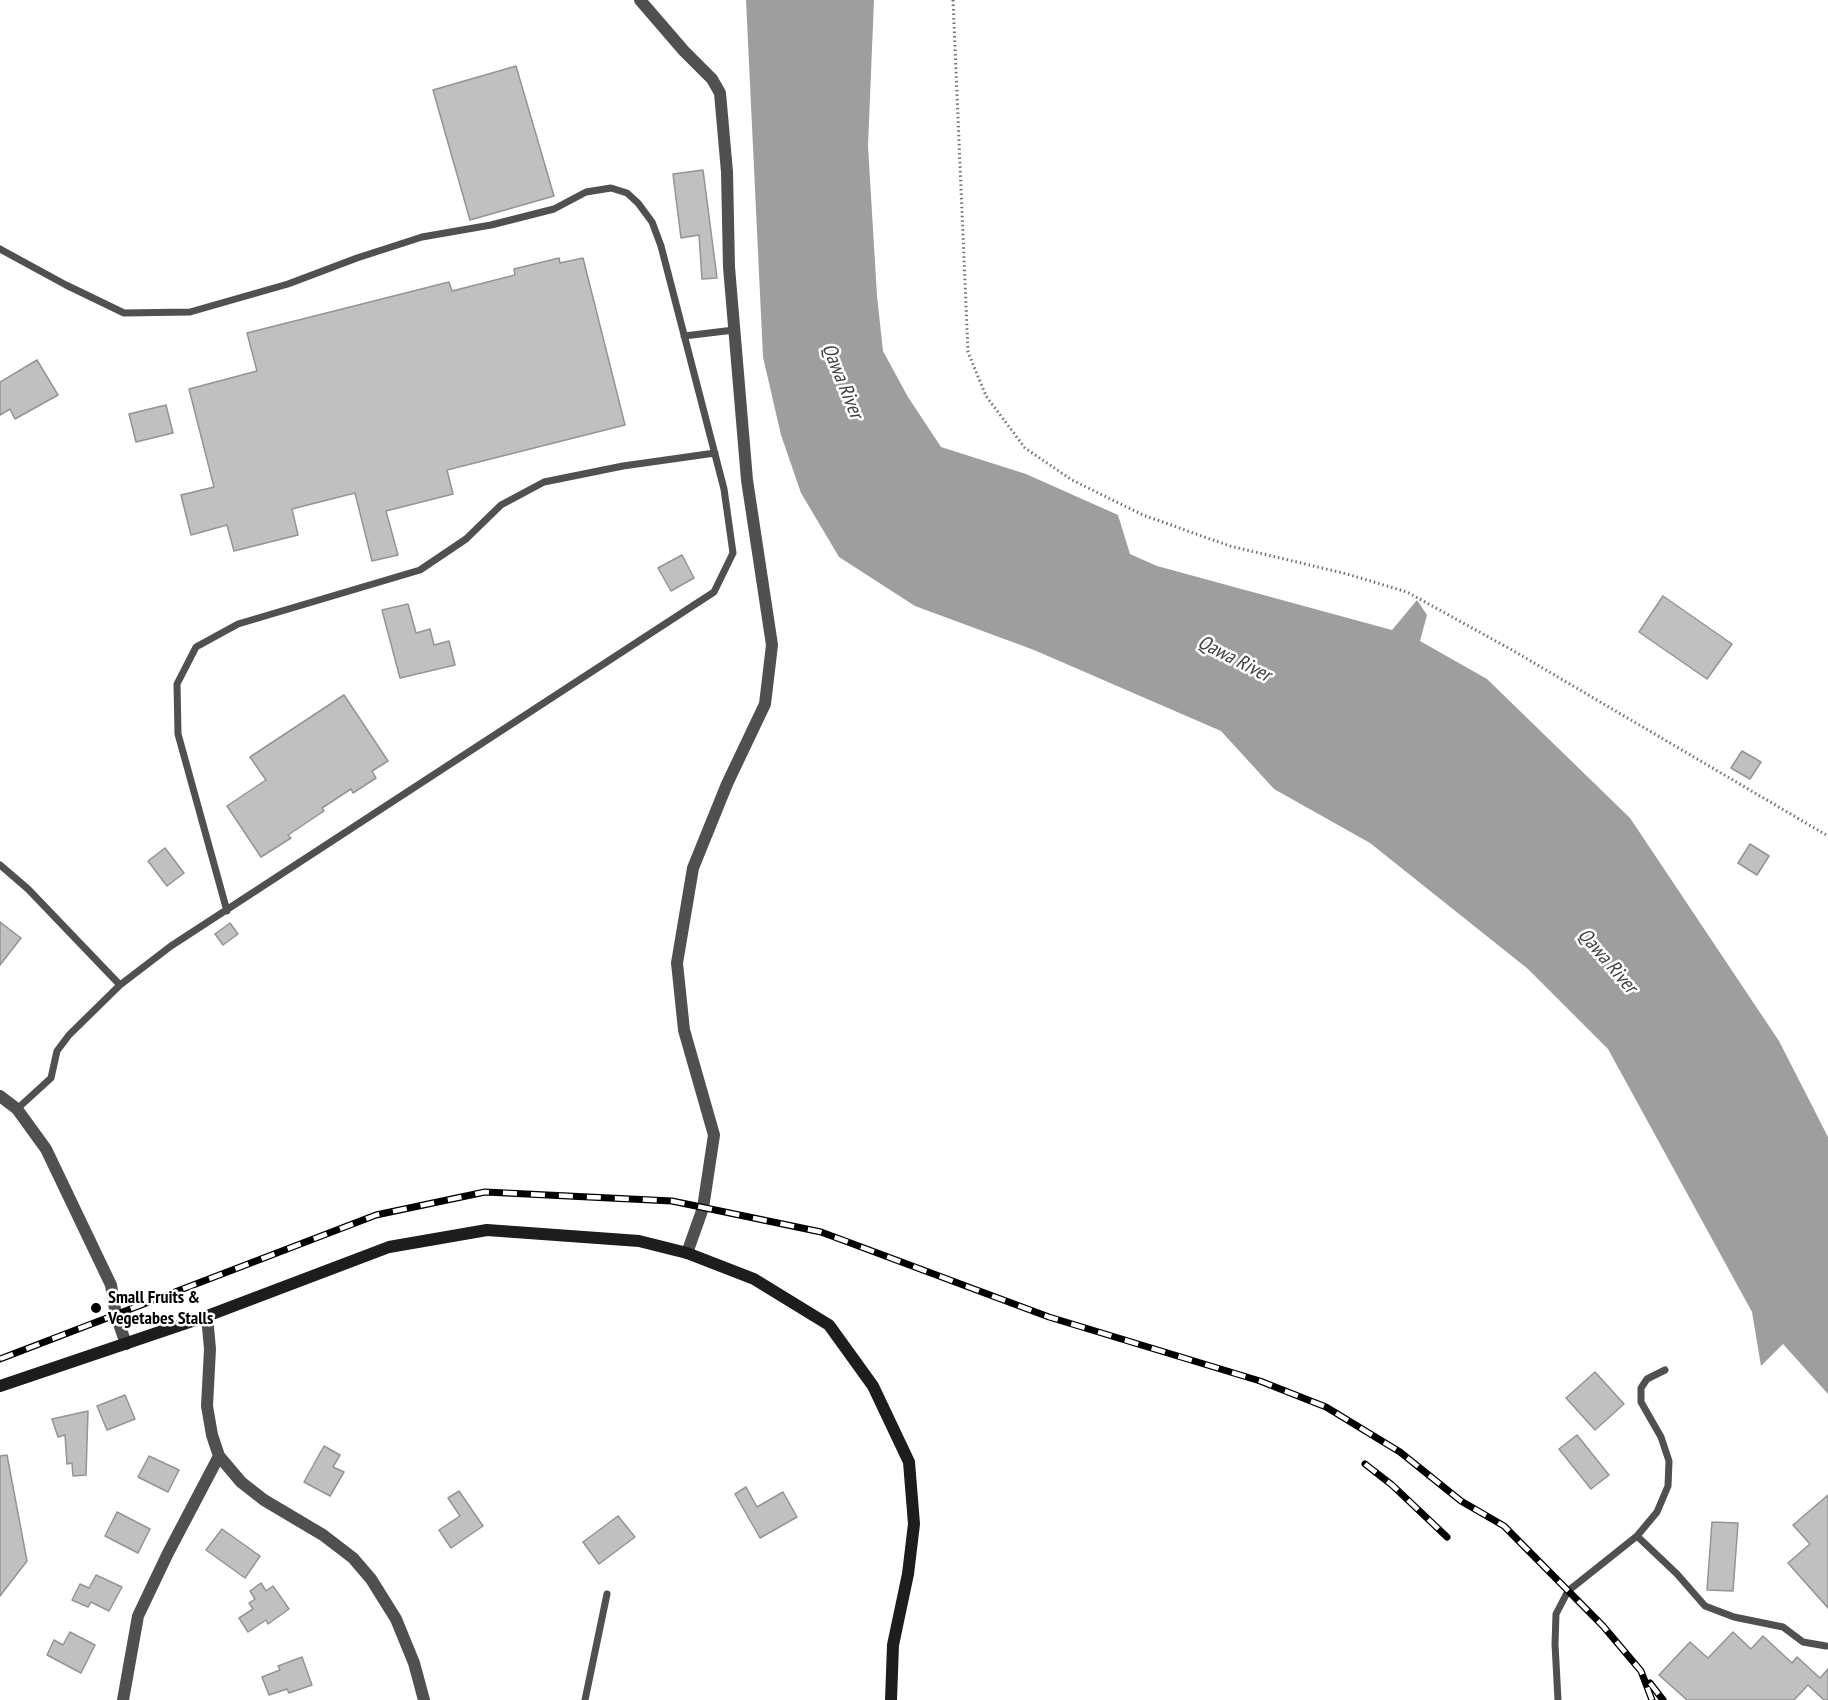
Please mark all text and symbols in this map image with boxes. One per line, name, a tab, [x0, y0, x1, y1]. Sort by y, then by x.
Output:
water label: Qawa River	[816, 340, 868, 422]
water label: Qawa River	[1194, 630, 1274, 688]
water label: Qawa River	[1572, 924, 1642, 998]
place label: Small Fruits & Vegetabes Stalls	[108, 1287, 213, 1330]
marker: Small Fruits & Vegetabes Stalls	[89, 1301, 103, 1315]

